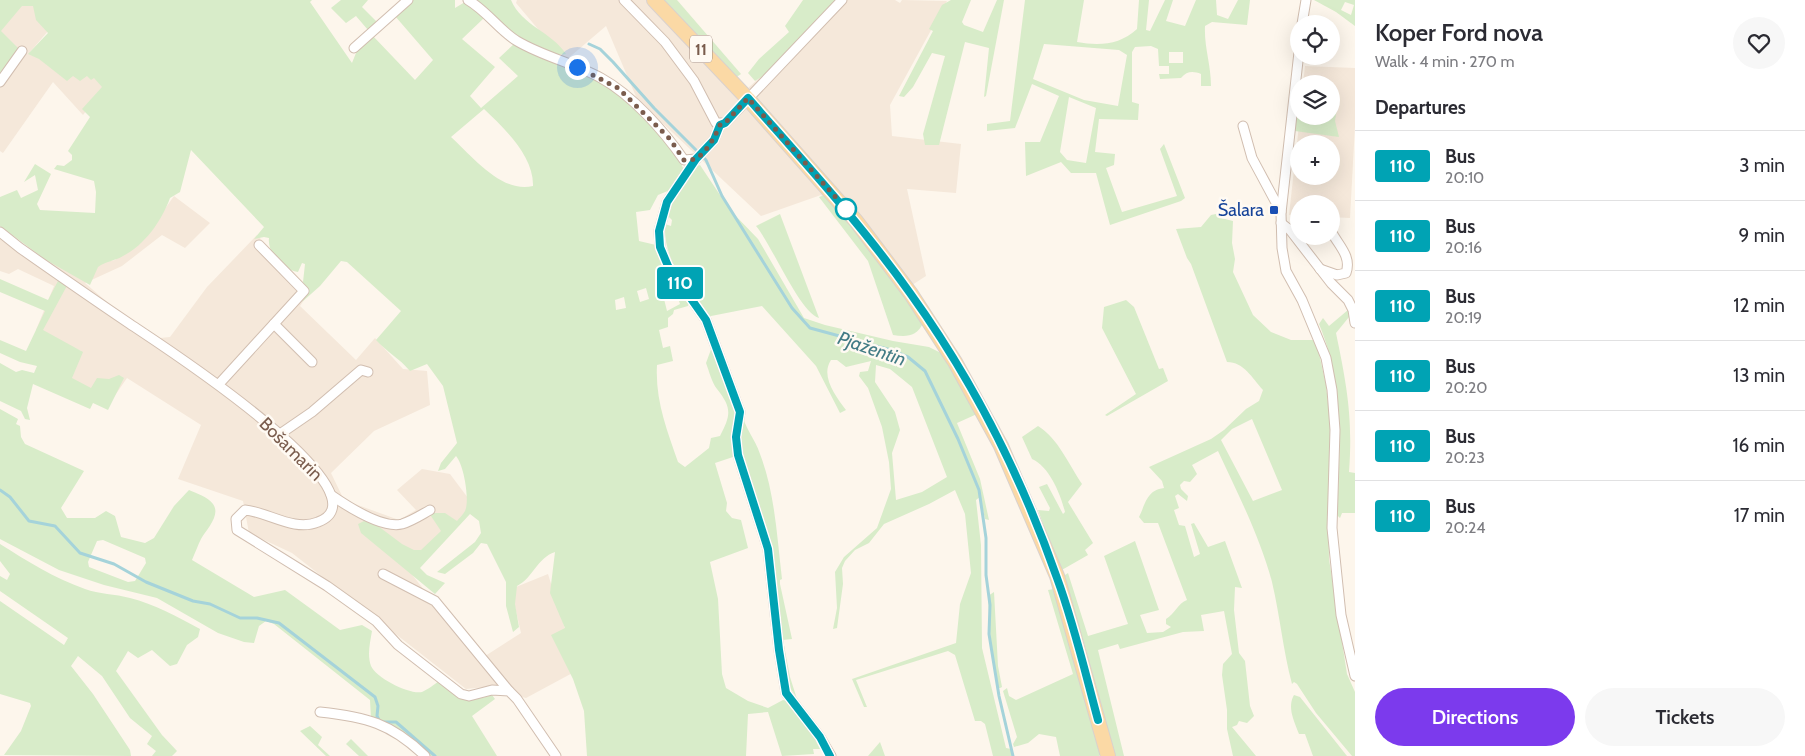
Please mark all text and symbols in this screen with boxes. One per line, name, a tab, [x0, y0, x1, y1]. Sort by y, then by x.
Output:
map controls	[1290, 15, 1340, 245]
button: locate	[1290, 15, 1340, 65]
button: heart	[1733, 17, 1785, 69]
text: Koper Ford nova	[1375, 18, 1543, 47]
road number: 11	[690, 36, 712, 62]
text: Walk · 4 min · 270 m	[1375, 52, 1514, 71]
your location	[565, 55, 590, 80]
button: layers	[1290, 75, 1340, 125]
text: Departures	[1375, 96, 1466, 119]
button: +	[1290, 135, 1340, 185]
text: Bus	[1445, 145, 1475, 168]
text: 3 min	[1739, 154, 1785, 177]
text: 110	[1390, 155, 1416, 177]
text: 20:10	[1445, 168, 1484, 187]
button: −	[1290, 195, 1340, 245]
unlabelled marker	[835, 198, 857, 220]
place label: Šalara	[1218, 199, 1264, 221]
marker: Šalara	[1268, 204, 1280, 216]
text: Bus	[1445, 215, 1475, 238]
text: 9 min	[1739, 224, 1785, 247]
text: 110	[1390, 225, 1416, 247]
text: 20:16	[1445, 238, 1482, 257]
line badge: 110	[651, 267, 709, 299]
text: 110	[667, 272, 693, 294]
text: Bus	[1445, 285, 1475, 308]
text: 12 min	[1733, 294, 1785, 317]
text: 110	[1390, 295, 1416, 317]
text: 20:19	[1445, 308, 1482, 327]
water label: Pjažentin	[835, 326, 909, 371]
text: Bus	[1445, 355, 1475, 378]
text: 13 min	[1733, 364, 1785, 387]
text: 110	[1390, 365, 1416, 387]
text: 20:20	[1445, 378, 1487, 397]
street label: Bošamarin	[255, 413, 327, 485]
text: Bus	[1445, 425, 1475, 448]
text: 16 min	[1732, 434, 1785, 457]
text: 110	[1390, 435, 1416, 457]
text: 20:23	[1445, 448, 1485, 467]
text: Bus	[1445, 495, 1475, 518]
text: 17 min	[1734, 504, 1785, 527]
text: 110	[1390, 505, 1416, 527]
text: 20:24	[1445, 518, 1486, 537]
button: Directions	[1375, 688, 1575, 746]
button: Tickets	[1585, 688, 1785, 746]

